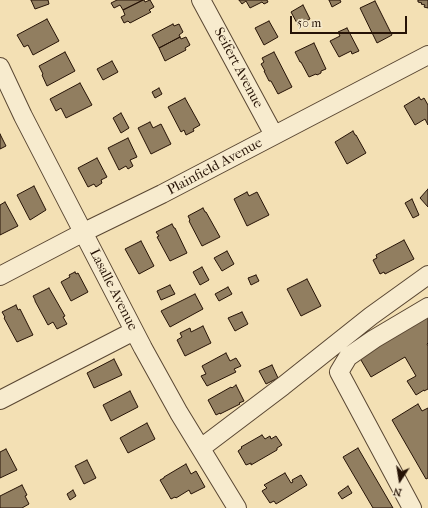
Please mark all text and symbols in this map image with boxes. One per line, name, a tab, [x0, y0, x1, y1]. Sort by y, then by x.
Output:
scale bar	[292, 8, 409, 34]
text: 50 m	[297, 16, 321, 30]
street label: Seifert Avenue	[210, 25, 266, 111]
street label: Plainfield Avenue	[165, 135, 265, 199]
street label: Lasalle Avenue	[85, 246, 141, 334]
north arrow	[380, 460, 420, 500]
text: N	[392, 485, 403, 499]

